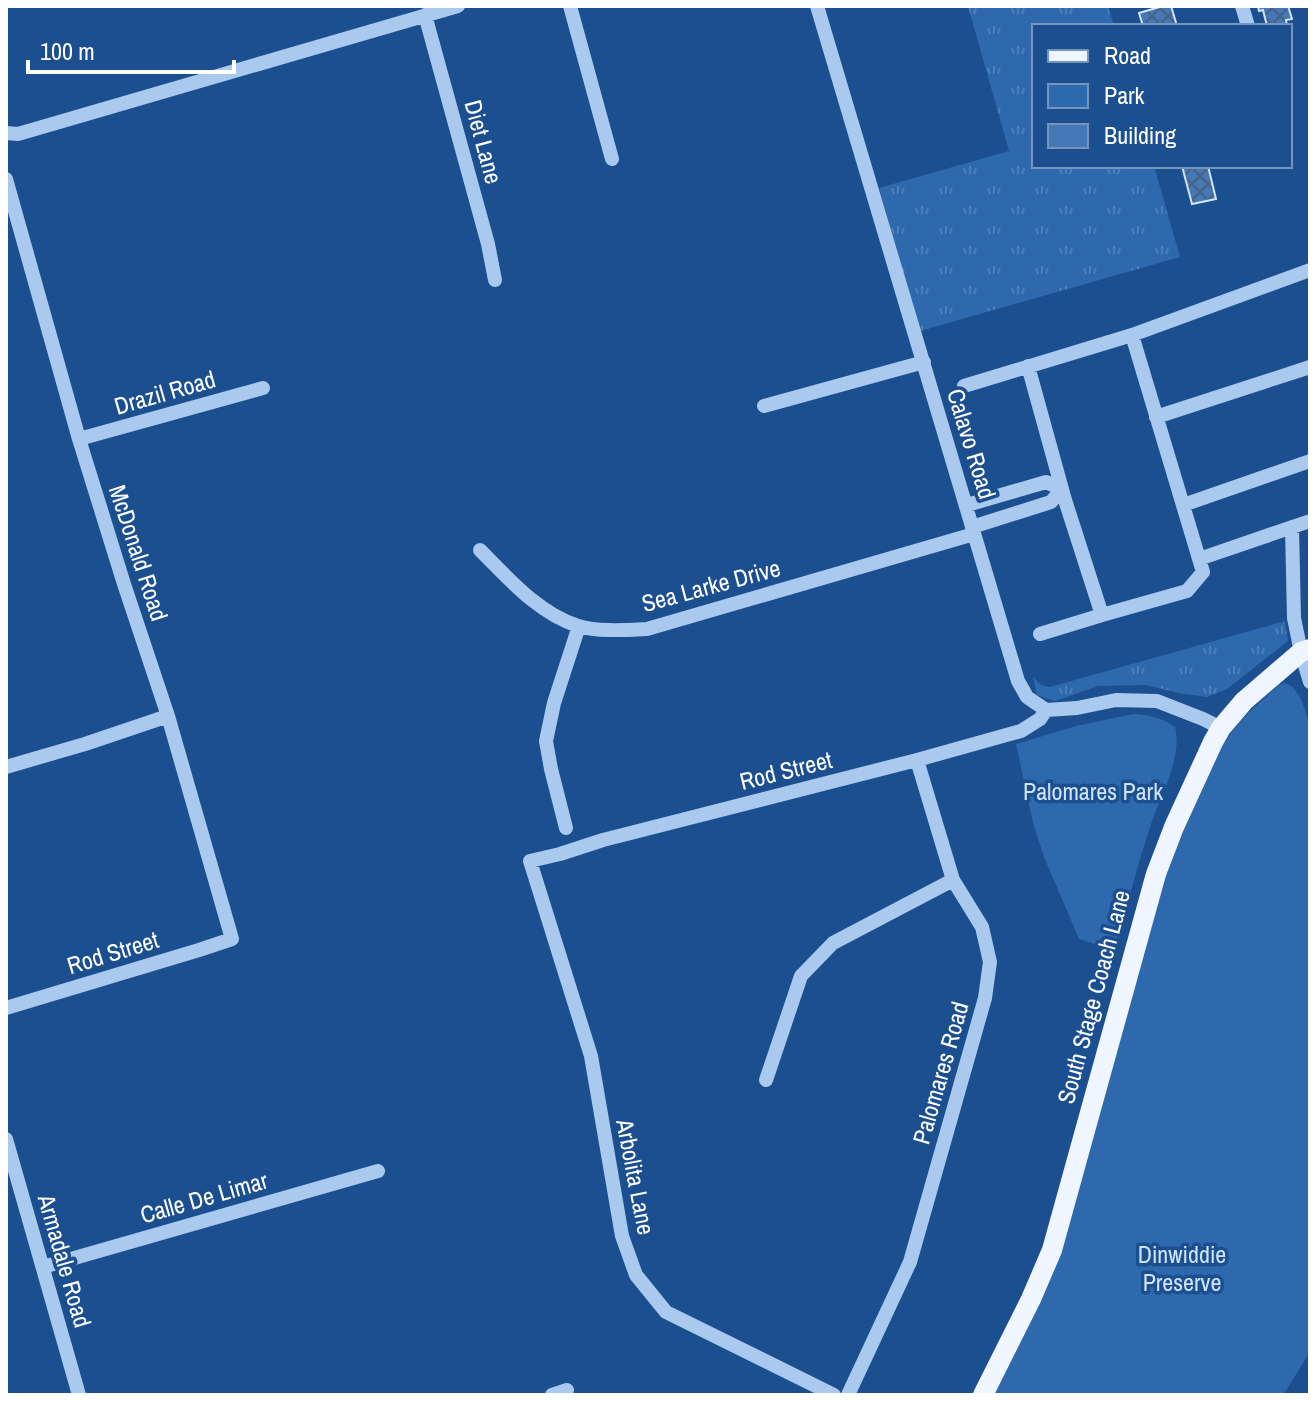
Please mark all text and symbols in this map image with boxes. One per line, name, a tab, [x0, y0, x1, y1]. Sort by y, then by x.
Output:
scale bar	[28, 24, 234, 74]
legend	[1032, 24, 1292, 168]
text: 100 m	[40, 35, 95, 67]
text: Road	[1104, 39, 1151, 71]
text: Park	[1104, 79, 1145, 111]
street label: Diet Lane	[457, 96, 510, 187]
text: Building	[1104, 119, 1176, 151]
street label: Drazil Road	[110, 362, 219, 422]
street label: Calavo Road	[940, 385, 1004, 503]
street label: McDonald Road	[102, 481, 176, 625]
street label: Sea Larke Drive	[638, 551, 784, 619]
street label: Rod Street	[736, 743, 836, 797]
park label: Palomares Park	[1023, 775, 1163, 807]
street label: South Stage Coach Lane	[1049, 886, 1137, 1107]
street label: Rod Street	[63, 923, 163, 981]
street label: Palomares Road	[904, 998, 976, 1148]
street label: Arbolita Lane	[609, 1115, 663, 1237]
street label: Calle De Limar	[136, 1163, 272, 1231]
street label: Armadale Road	[30, 1190, 99, 1331]
park label: Dinwiddie Preserve	[1138, 1238, 1226, 1298]

